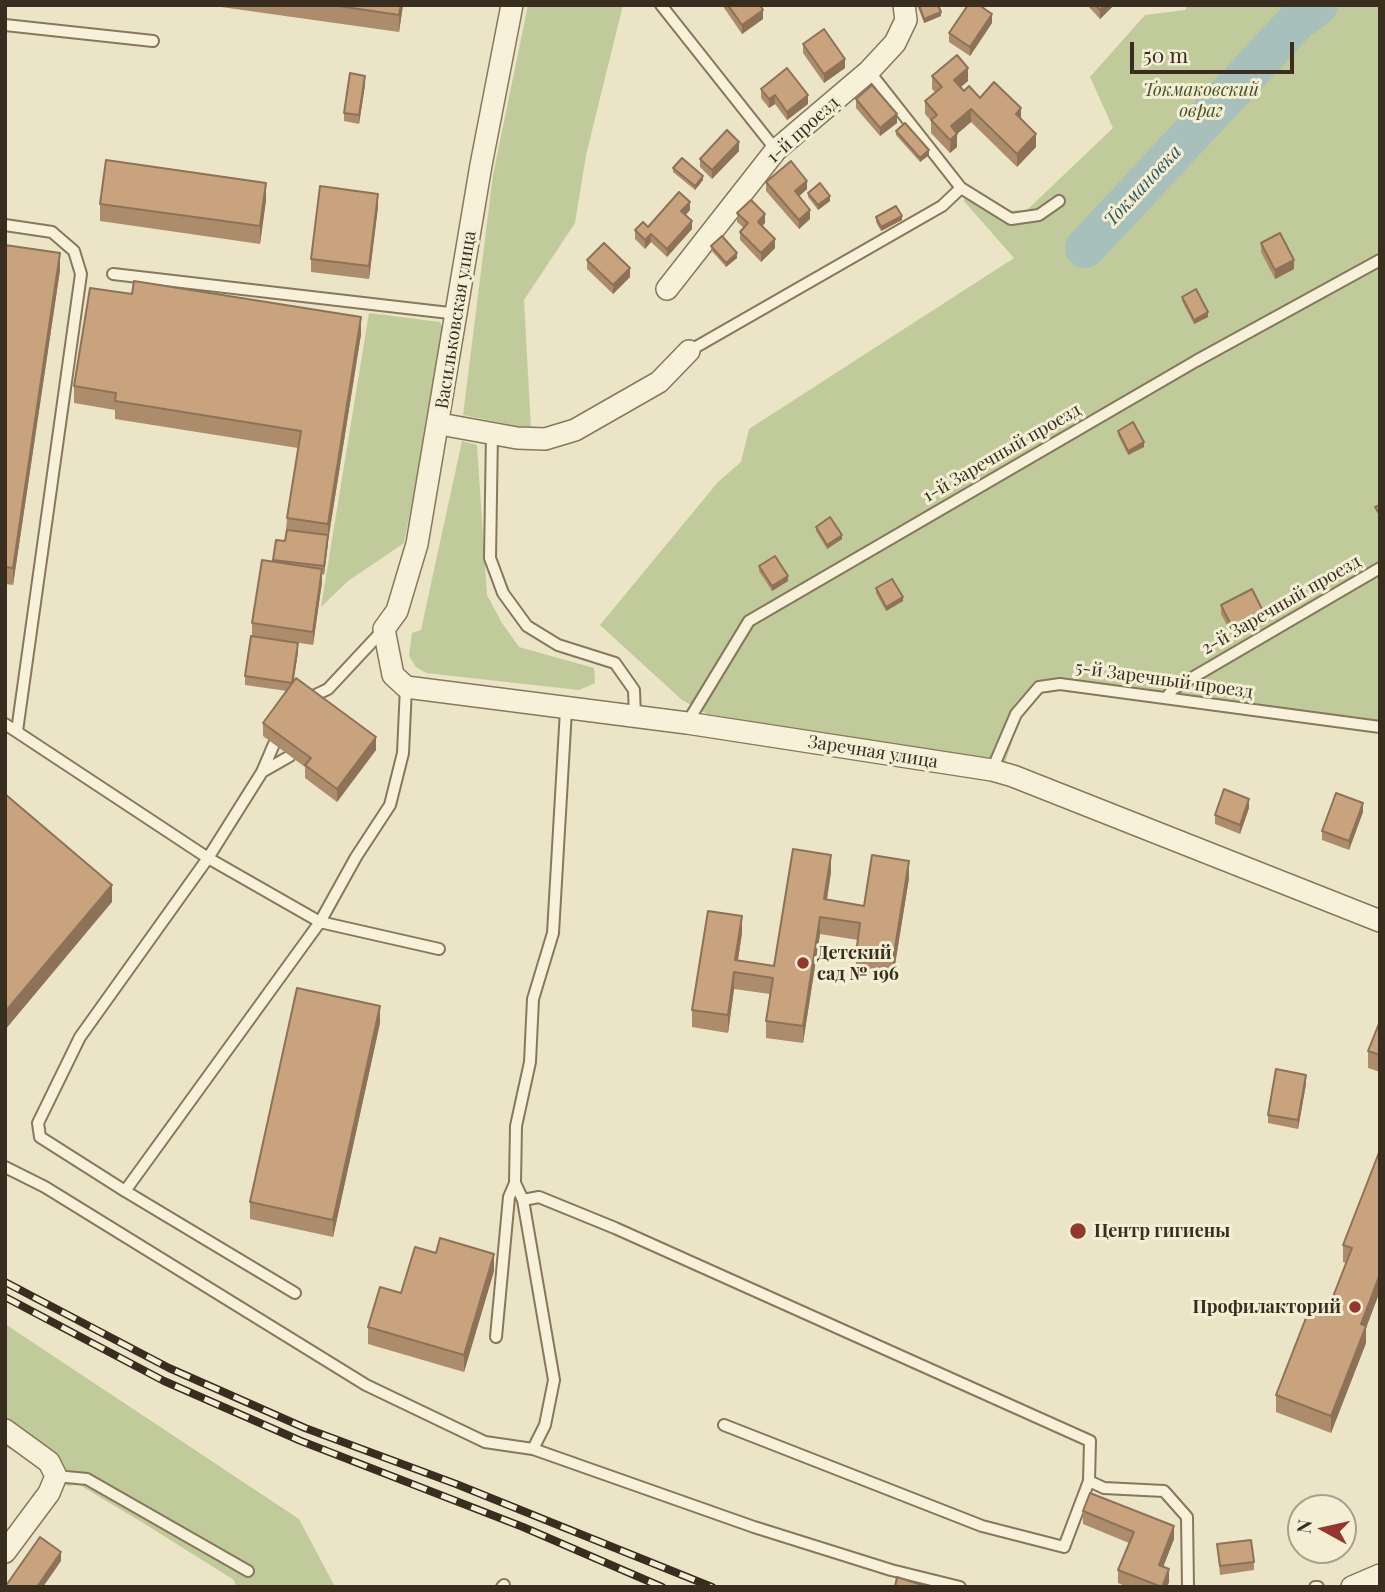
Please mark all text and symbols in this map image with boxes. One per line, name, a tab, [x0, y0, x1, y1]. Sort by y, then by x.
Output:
scale bar	[1133, 28, 1298, 72]
text: 50 m	[1143, 40, 1188, 68]
park label: Токмаковский овраг	[1143, 79, 1259, 122]
street label: 1-й проезд	[763, 92, 843, 168]
water label: Токмановка	[1100, 141, 1186, 231]
street label: Васильковская улица	[431, 229, 481, 411]
street label: 1-й Заречный проезд	[919, 399, 1085, 507]
street label: 2-й Заречный проезд	[1197, 551, 1365, 659]
street label: 5-й Заречный проезд	[1074, 657, 1254, 703]
street label: Заречная улица	[807, 731, 939, 773]
place label: Детский сад № 196	[817, 942, 899, 984]
marker: Детский сад № 196	[795, 955, 811, 971]
place label: Центр гигиены	[1094, 1220, 1230, 1242]
marker: Центр гигиены	[1068, 1221, 1088, 1241]
place label: Профилакторий	[1192, 1296, 1341, 1318]
marker: Профилакторий	[1347, 1299, 1363, 1315]
north arrow	[1287, 1494, 1357, 1564]
text: N	[1289, 1518, 1317, 1535]

